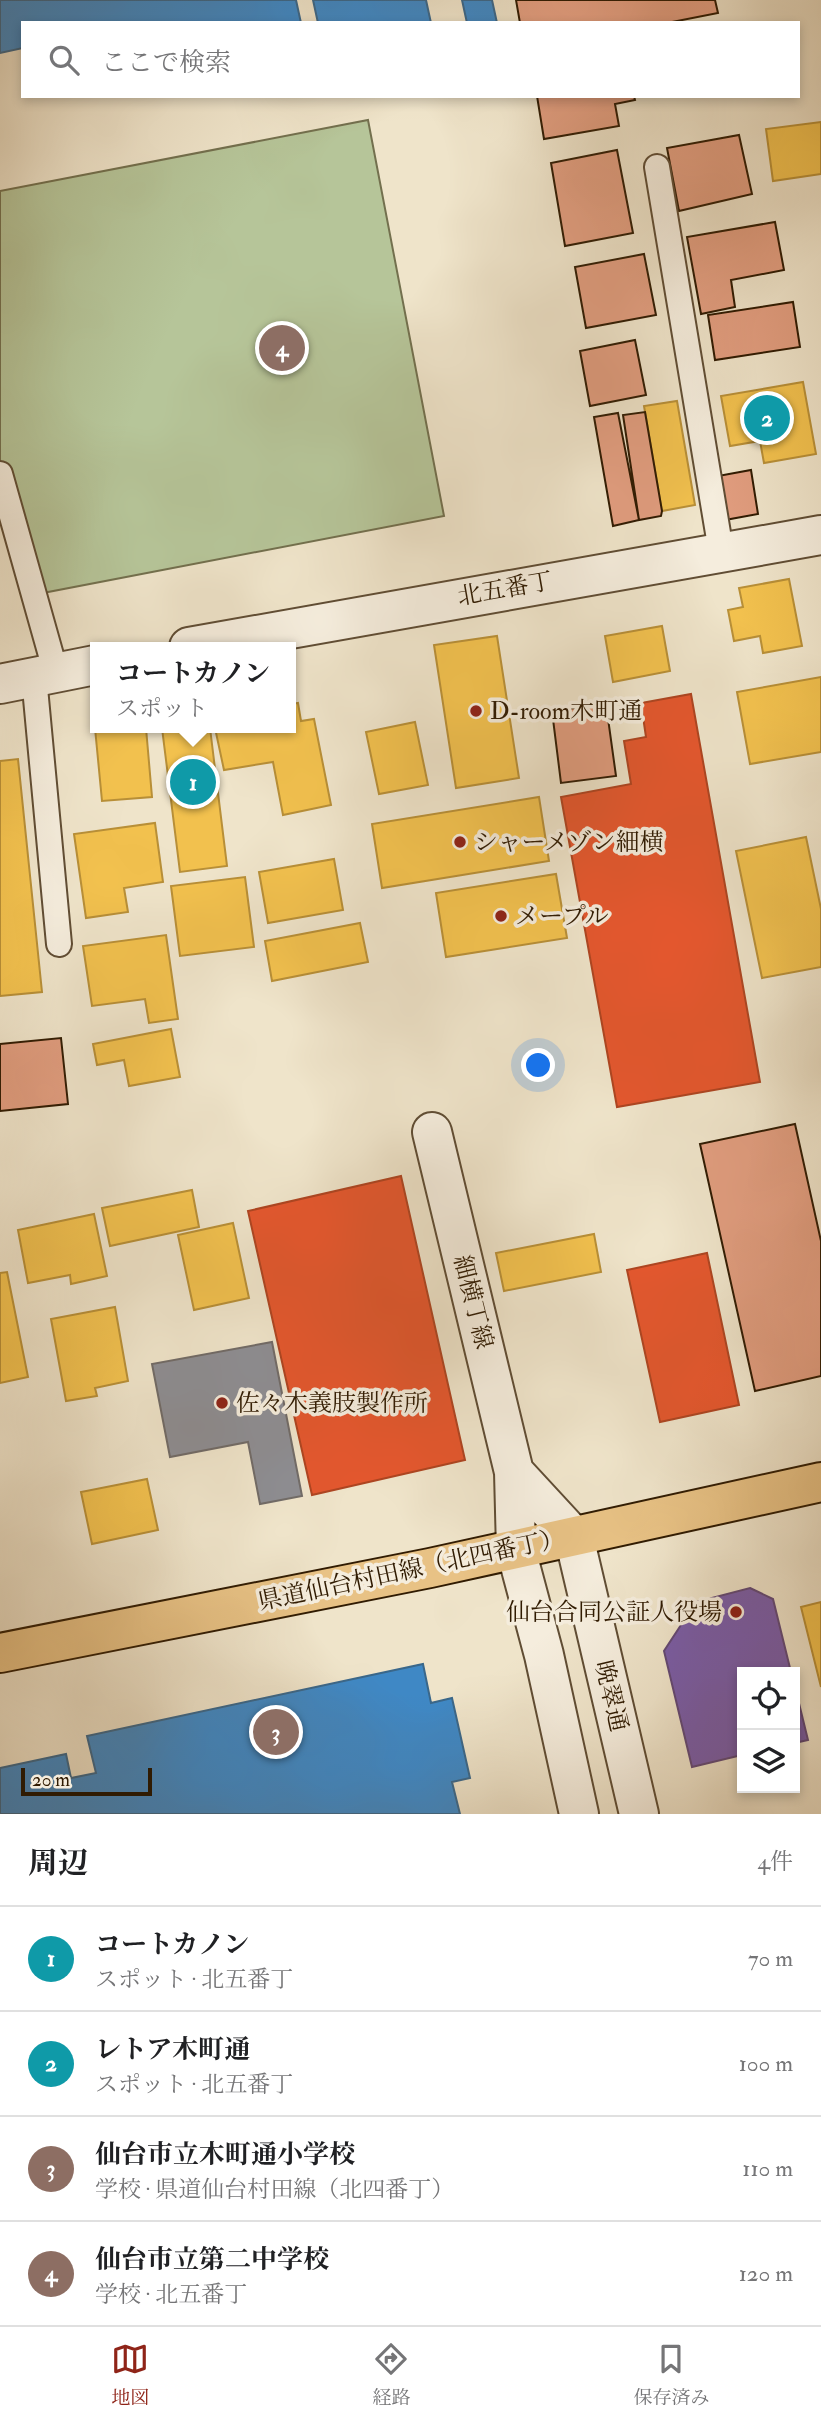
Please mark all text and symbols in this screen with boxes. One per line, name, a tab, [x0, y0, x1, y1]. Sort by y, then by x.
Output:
search box	[21, 21, 800, 98]
icon: search	[45, 41, 83, 79]
text: ここで検索	[101, 47, 231, 79]
pin: 4	[259, 322, 305, 374]
pin: 2	[744, 392, 790, 444]
street label: 北五番丁	[455, 565, 555, 613]
popup	[90, 642, 296, 733]
text: コートカノン	[116, 658, 270, 690]
text: スポット	[116, 694, 208, 723]
place label: D-room木町通	[490, 696, 642, 727]
marker: D-room木町通	[468, 703, 484, 719]
pin: 1	[170, 756, 216, 808]
place label: シャーメゾン細横	[474, 827, 664, 858]
marker: シャーメゾン細横	[452, 834, 468, 850]
place label: メープル	[515, 901, 609, 932]
marker: メープル	[493, 908, 509, 924]
your location	[521, 1048, 555, 1082]
street label: 細横丁線	[446, 1252, 500, 1352]
place label: 佐々木義肢製作所	[236, 1388, 428, 1419]
marker: 佐々木義肢製作所	[214, 1395, 230, 1411]
street label: 県道仙台村田線（北四番丁）	[255, 1522, 567, 1618]
place label: 仙台合同公証人役場	[506, 1597, 722, 1628]
marker: 仙台合同公証人役場	[728, 1604, 744, 1620]
street label: 晩翠通	[588, 1657, 634, 1735]
map controls	[737, 1667, 800, 1793]
button: locate	[737, 1667, 800, 1730]
pin: 3	[253, 1706, 299, 1758]
button: layers	[737, 1730, 800, 1793]
scale bar	[21, 1765, 152, 1797]
text: 20 m	[32, 1768, 70, 1792]
text: 周辺	[28, 1845, 88, 1882]
text: 4件	[758, 1847, 793, 1876]
text: コートカノン	[95, 1929, 249, 1961]
text: 1	[47, 1944, 55, 1973]
text: 70 m	[748, 1944, 793, 1973]
text: スポット · 北五番丁	[95, 1965, 293, 1994]
text: レトア木町通	[95, 2034, 250, 2066]
text: 2	[45, 2049, 57, 2078]
text: 100 m	[739, 2049, 793, 2078]
text: スポット · 北五番丁	[95, 2070, 293, 2099]
text: 仙台市立木町通小学校	[95, 2139, 355, 2171]
text: 3	[47, 2154, 55, 2183]
text: 110 m	[742, 2154, 793, 2183]
text: 学校 · 県道仙台村田線（北四番丁）	[95, 2175, 454, 2204]
text: 仙台市立第二中学校	[95, 2244, 329, 2276]
text: 4	[45, 2259, 57, 2288]
text: 120 m	[739, 2259, 793, 2288]
text: 学校 · 北五番丁	[95, 2280, 247, 2309]
tab: 地図	[111, 2340, 150, 2410]
tab: 経路	[372, 2340, 411, 2410]
tab: 保存済み	[633, 2340, 710, 2410]

